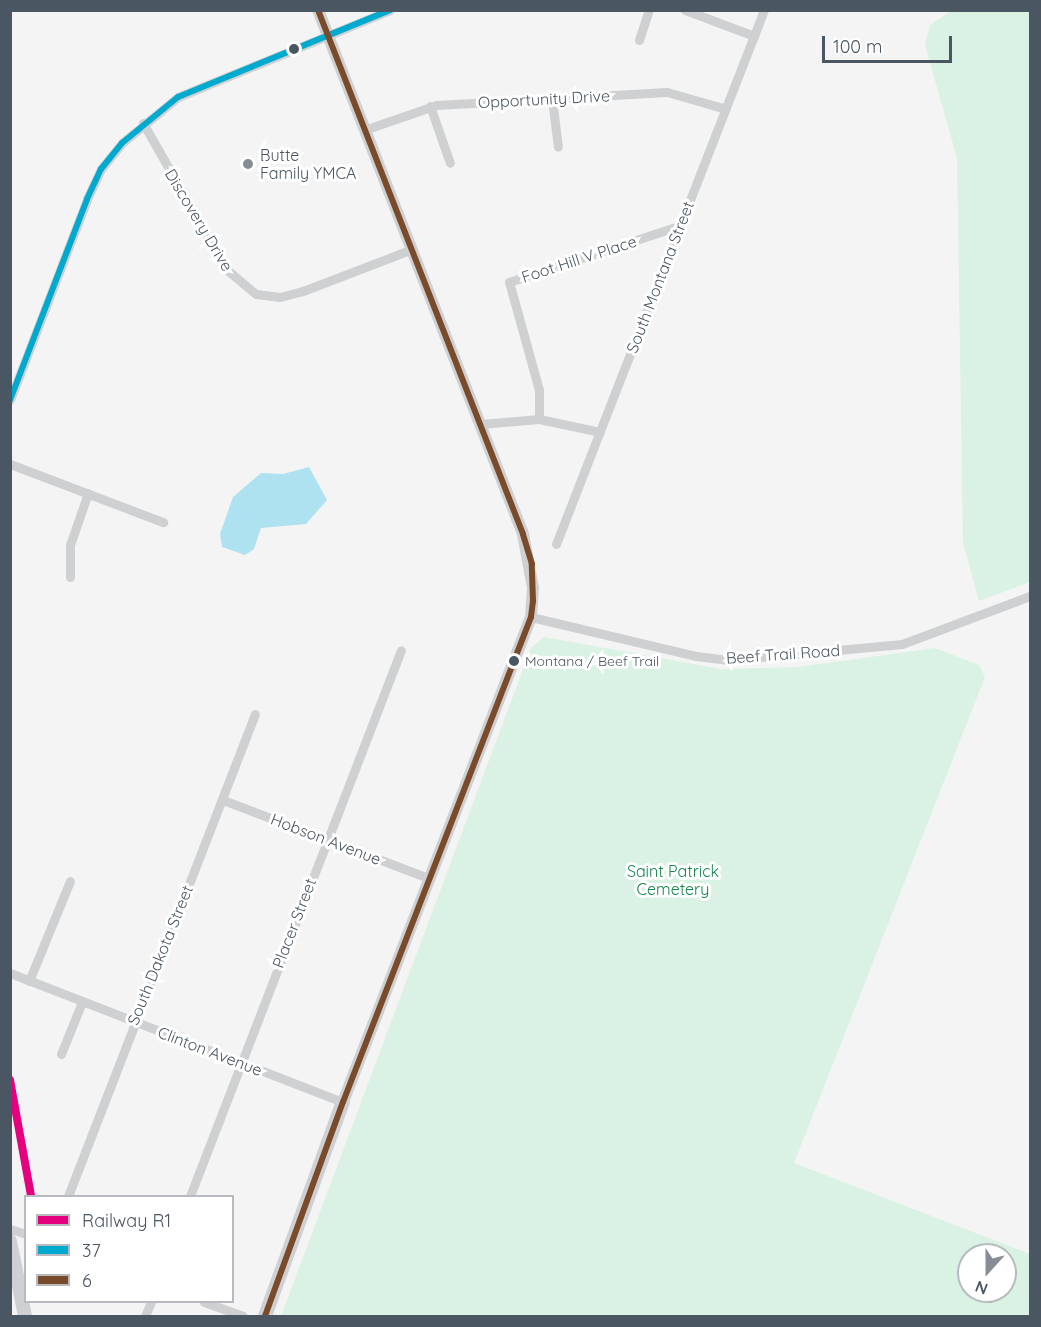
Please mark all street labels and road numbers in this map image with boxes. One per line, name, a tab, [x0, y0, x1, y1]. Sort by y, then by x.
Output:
street label: Opportunity Drive	[478, 86, 610, 112]
street label: Discovery Drive	[161, 165, 237, 275]
street label: South Montana Street	[622, 198, 698, 356]
street label: Foot Hill V Place	[519, 231, 639, 287]
street label: Beef Trail Road	[725, 640, 841, 668]
street label: Hobson Avenue	[268, 809, 384, 869]
street label: Placer Street	[268, 875, 320, 971]
street label: South Dakota Street	[123, 882, 197, 1028]
street label: Clinton Avenue	[155, 1022, 265, 1080]

